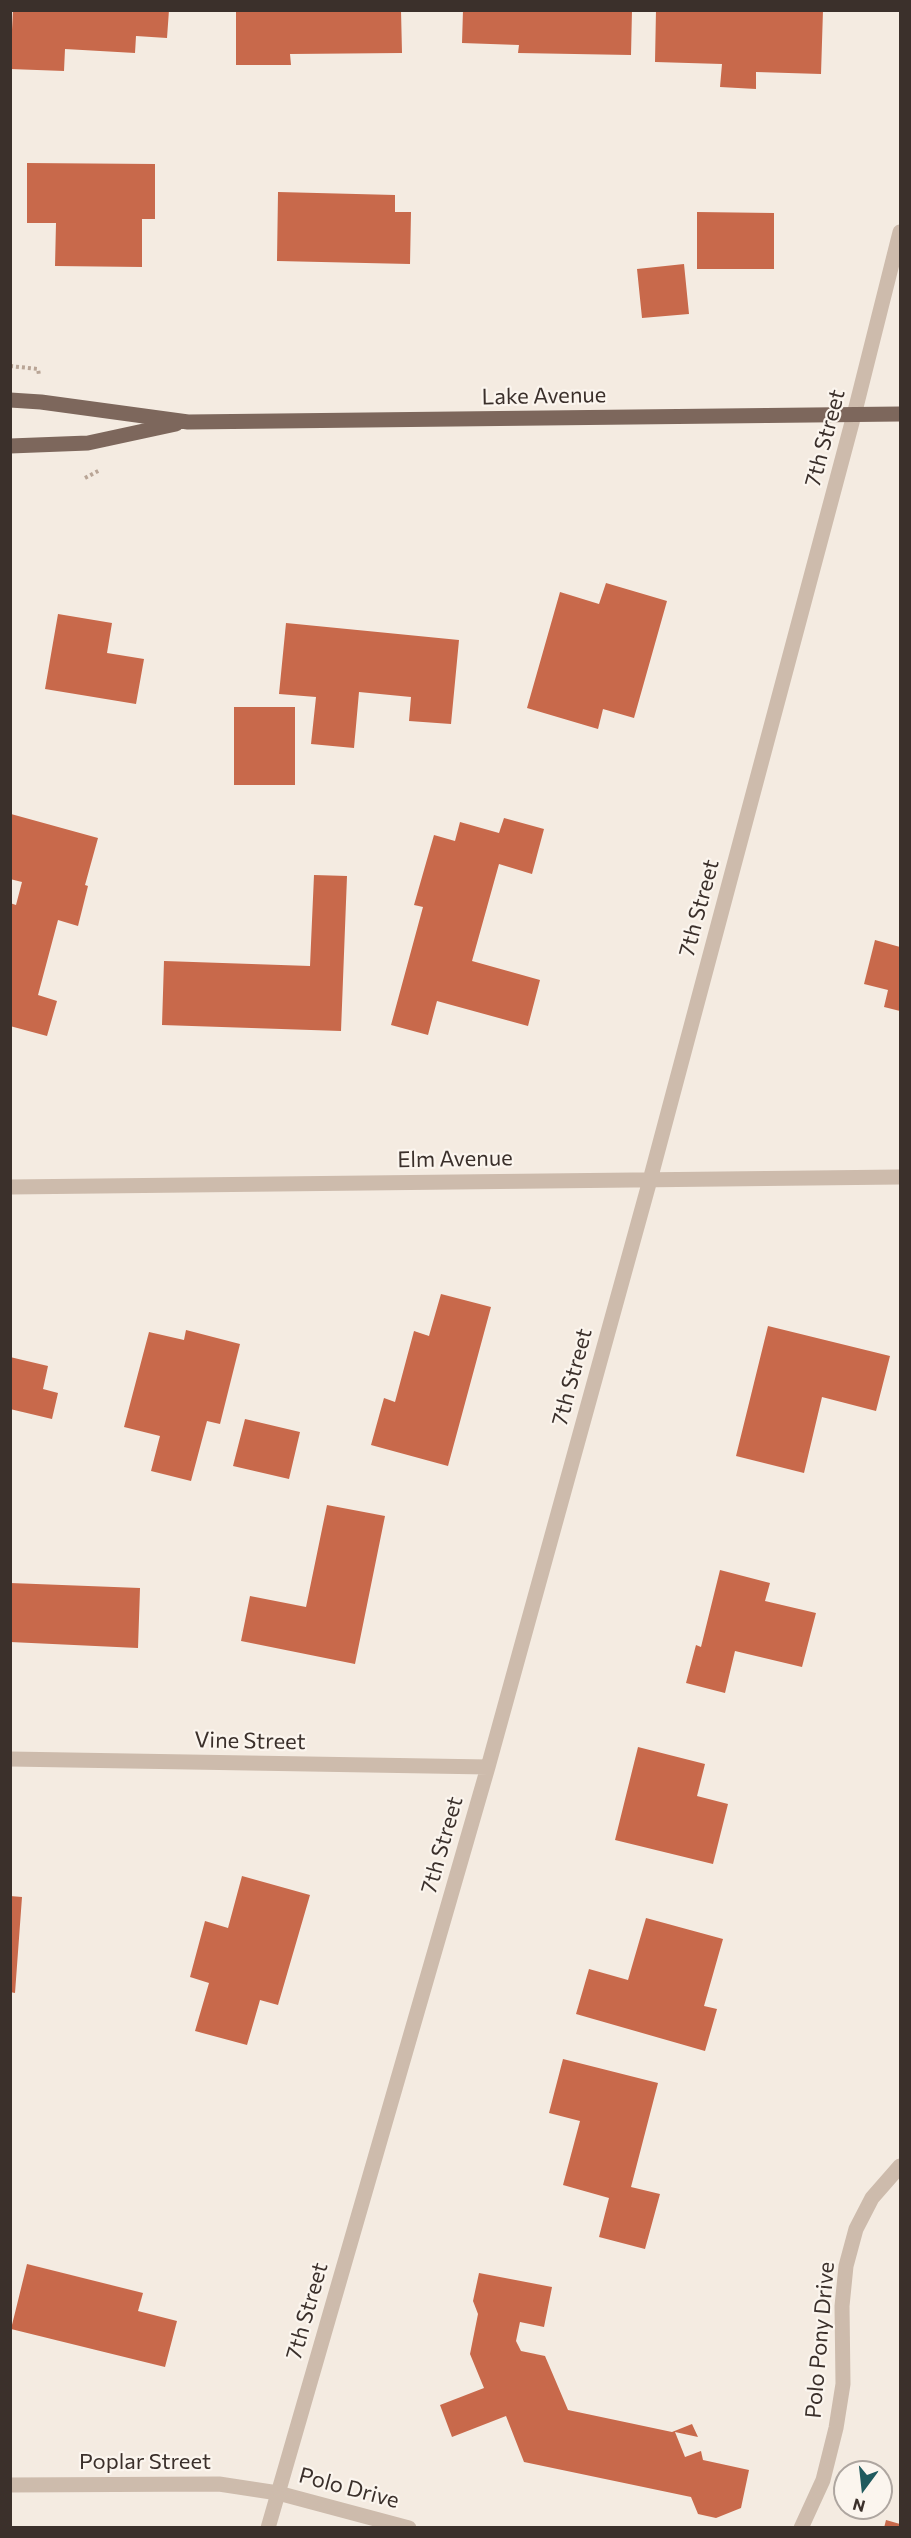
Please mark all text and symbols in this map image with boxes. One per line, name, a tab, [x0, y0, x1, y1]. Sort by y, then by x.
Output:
street label: Lake Avenue	[481, 382, 607, 410]
street label: 7th Street	[799, 386, 851, 490]
street label: 7th Street	[673, 856, 725, 960]
street label: Elm Avenue	[397, 1145, 513, 1173]
street label: 7th Street	[546, 1325, 598, 1429]
street label: Vine Street	[194, 1727, 306, 1755]
street label: 7th Street	[416, 1793, 468, 1897]
street label: 7th Street	[281, 2259, 333, 2363]
street label: Polo Pony Drive	[800, 2261, 840, 2419]
street label: Poplar Street	[79, 2449, 211, 2475]
north arrow	[833, 2460, 893, 2520]
street label: Polo Drive	[296, 2462, 402, 2514]
text: N	[850, 2495, 867, 2517]

